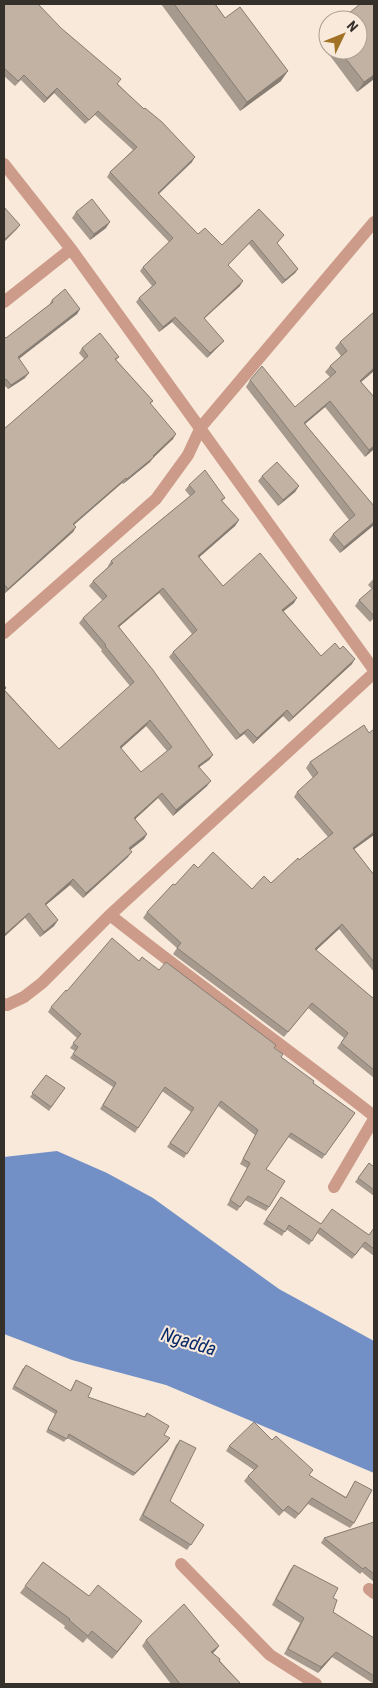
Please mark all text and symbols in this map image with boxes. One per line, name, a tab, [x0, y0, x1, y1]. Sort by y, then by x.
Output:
north arrow	[318, 10, 368, 60]
text: N	[344, 18, 361, 35]
water label: Ngadda	[158, 1322, 219, 1361]

